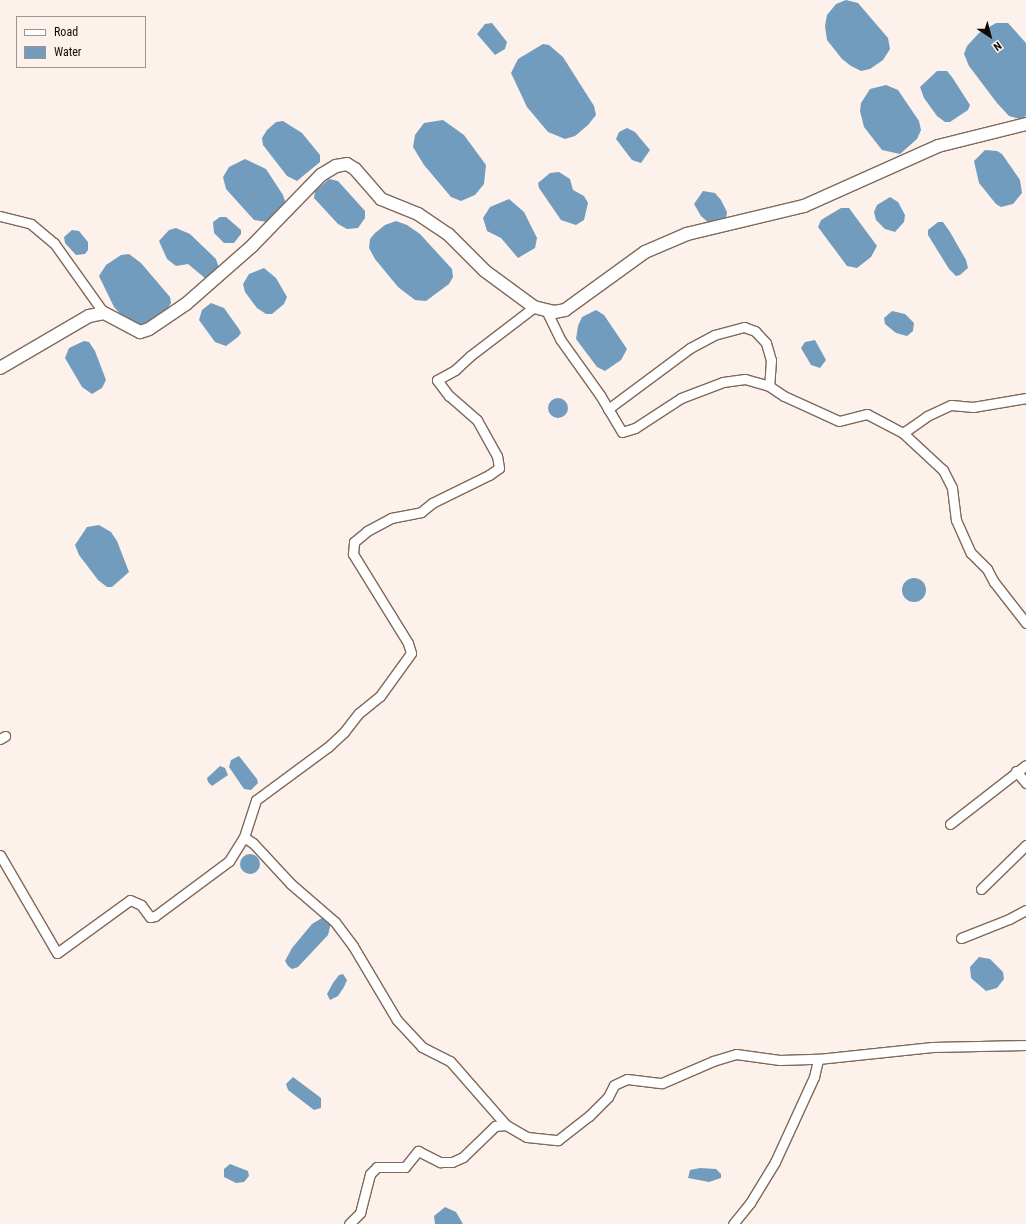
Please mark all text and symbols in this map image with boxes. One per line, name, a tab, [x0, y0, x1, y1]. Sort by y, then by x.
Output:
legend	[16, 16, 146, 68]
north arrow	[970, 16, 1010, 56]
text: Road	[54, 25, 78, 39]
text: N	[991, 39, 1004, 53]
text: Water	[54, 45, 82, 59]

